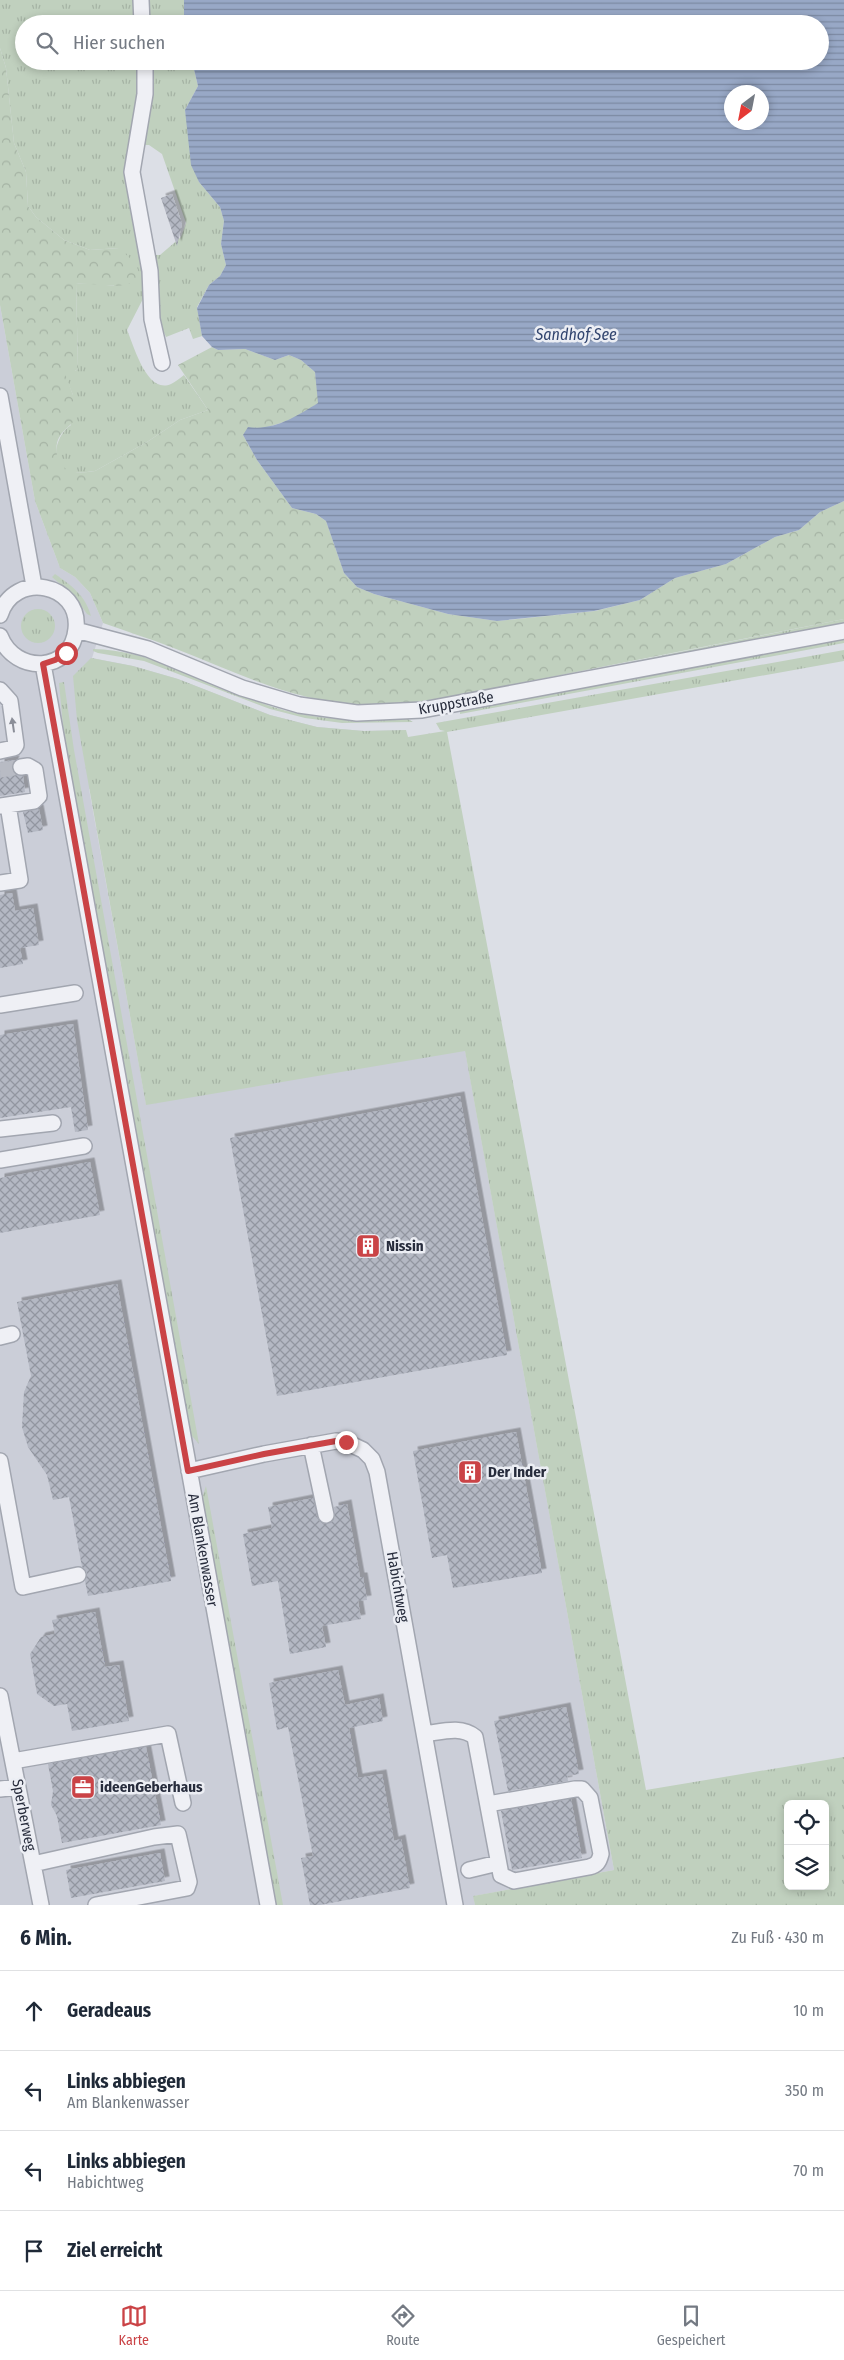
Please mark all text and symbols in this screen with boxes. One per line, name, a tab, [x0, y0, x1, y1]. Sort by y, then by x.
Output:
search box	[15, 15, 829, 70]
icon: search	[33, 29, 61, 57]
text: Hier suchen	[73, 31, 165, 54]
north arrow	[724, 85, 769, 130]
water label: Sandhof See	[534, 325, 617, 344]
route start	[55, 642, 78, 665]
street label: Kruppstraße	[417, 688, 495, 718]
one-way arrow	[9, 716, 17, 732]
building icon: Nissin	[355, 1233, 381, 1259]
place label: Nissin	[386, 1237, 424, 1255]
route end	[335, 1431, 358, 1454]
building icon: Der Inder	[457, 1459, 483, 1485]
place label: Der Inder	[488, 1463, 547, 1481]
street label: Am Blankenwasser	[184, 1492, 222, 1609]
street label: Habichtweg	[383, 1550, 413, 1624]
office icon: ideenGeberhaus	[70, 1774, 96, 1800]
street label: Sperberweg	[8, 1777, 40, 1853]
place label: ideenGeberhaus	[100, 1778, 203, 1796]
map controls	[784, 1800, 829, 1890]
button: locate	[784, 1800, 829, 1845]
button: layers	[784, 1845, 829, 1890]
text: 6 Min.	[20, 1925, 72, 1951]
text: Zu Fuß · 430 m	[731, 1928, 824, 1947]
icon: ahead	[20, 1997, 48, 2025]
text: Geradeaus	[67, 1999, 151, 2022]
text: 10 m	[793, 2001, 824, 2020]
text: Links abbiegen	[67, 2070, 186, 2093]
icon: left	[20, 2077, 48, 2105]
text: 350 m	[785, 2081, 824, 2100]
text: Am Blankenwasser	[67, 2093, 189, 2112]
text: Links abbiegen	[67, 2150, 186, 2173]
icon: left	[20, 2157, 48, 2185]
text: 70 m	[793, 2161, 824, 2180]
text: Habichtweg	[67, 2173, 144, 2192]
icon: arrive	[20, 2237, 48, 2265]
text: Ziel erreicht	[67, 2239, 163, 2262]
tab: Karte	[119, 2302, 149, 2349]
tab: Route	[386, 2302, 420, 2349]
tab: Gespeichert	[657, 2302, 725, 2349]

